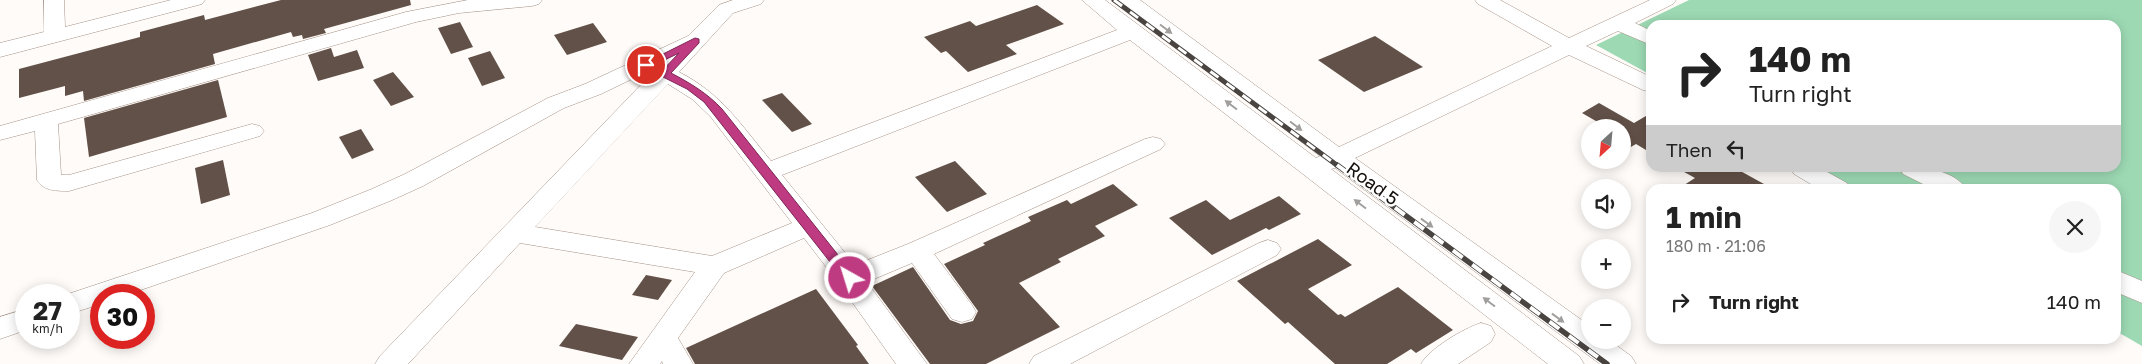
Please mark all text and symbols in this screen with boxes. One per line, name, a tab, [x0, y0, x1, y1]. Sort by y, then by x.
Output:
one-way arrow	[1159, 24, 1173, 34]
text: 140 m	[1749, 38, 1851, 80]
icon: right	[1666, 40, 1731, 105]
pin	[625, 44, 667, 86]
icon: arrive	[632, 51, 660, 79]
text: Turn right	[1749, 80, 1852, 107]
one-way arrow	[1224, 100, 1238, 110]
north arrow	[1581, 119, 1631, 169]
map controls	[1581, 119, 1631, 349]
one-way arrow	[1289, 121, 1302, 132]
icon: left	[1722, 135, 1750, 163]
text: Then	[1666, 138, 1712, 161]
street label: Road 5	[1343, 157, 1403, 209]
button: sound	[1581, 179, 1631, 229]
one-way arrow	[1354, 198, 1367, 209]
text: 1 min	[1666, 199, 1742, 235]
button: close	[2049, 201, 2101, 253]
one-way arrow	[1420, 217, 1433, 228]
text: 180 m · 21:06	[1666, 236, 1766, 256]
button: +	[1581, 239, 1631, 289]
position arrow	[823, 251, 875, 303]
speed limit sign: 30	[90, 284, 155, 349]
icon: right	[1666, 288, 1694, 316]
text: Turn right	[1709, 290, 1799, 313]
text: 140 m	[2047, 290, 2101, 313]
text: 27	[33, 295, 62, 326]
one-way arrow	[1483, 297, 1496, 308]
button: −	[1581, 299, 1631, 349]
one-way arrow	[1551, 313, 1565, 323]
text: km/h	[32, 321, 63, 336]

